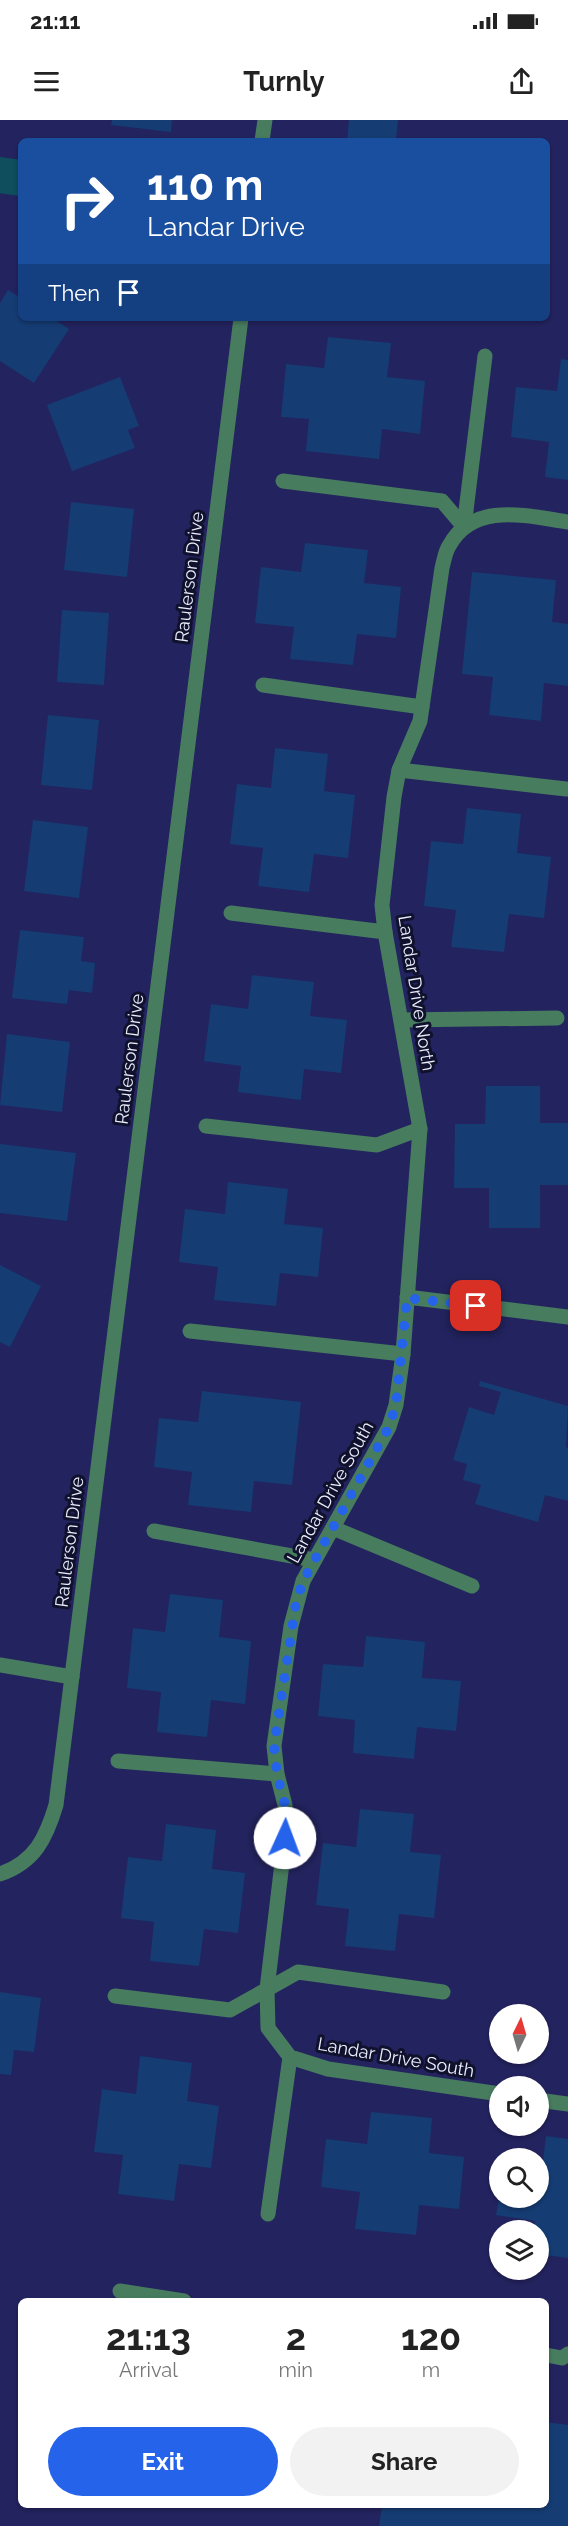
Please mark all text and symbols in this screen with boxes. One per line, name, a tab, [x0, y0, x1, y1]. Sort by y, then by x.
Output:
text: 21:11	[30, 8, 80, 34]
icon: menu	[30, 65, 63, 98]
icon: share	[505, 65, 538, 98]
text: Turnly	[243, 66, 325, 97]
text: 110 m	[147, 161, 263, 210]
icon: right	[48, 162, 126, 240]
text: Landar Drive	[147, 211, 305, 242]
icon: arrive	[112, 276, 145, 309]
text: Then	[48, 280, 100, 306]
street label: Raulerson Drive	[171, 510, 207, 643]
street label: Landar Drive North	[394, 914, 440, 1072]
street label: Raulerson Drive	[111, 992, 147, 1125]
pin	[450, 1280, 501, 1331]
icon: arrive	[459, 1289, 492, 1322]
street label: Landar Drive South	[282, 1418, 378, 1566]
street label: Raulerson Drive	[51, 1475, 87, 1608]
position arrow	[253, 1806, 317, 1870]
north arrow	[489, 2004, 549, 2064]
map controls	[489, 2004, 549, 2280]
street label: Landar Drive South	[316, 2033, 476, 2081]
button: sound	[489, 2076, 549, 2136]
button: search	[489, 2148, 549, 2208]
button: layers	[489, 2220, 549, 2280]
text: 21:13	[106, 2316, 191, 2358]
text: 2	[286, 2316, 306, 2358]
text: 120	[401, 2316, 461, 2358]
text: Arrival	[119, 2358, 178, 2382]
text: min	[279, 2358, 313, 2382]
text: m	[422, 2358, 440, 2382]
button: Exit	[48, 2427, 278, 2496]
button: Share	[290, 2427, 519, 2496]

